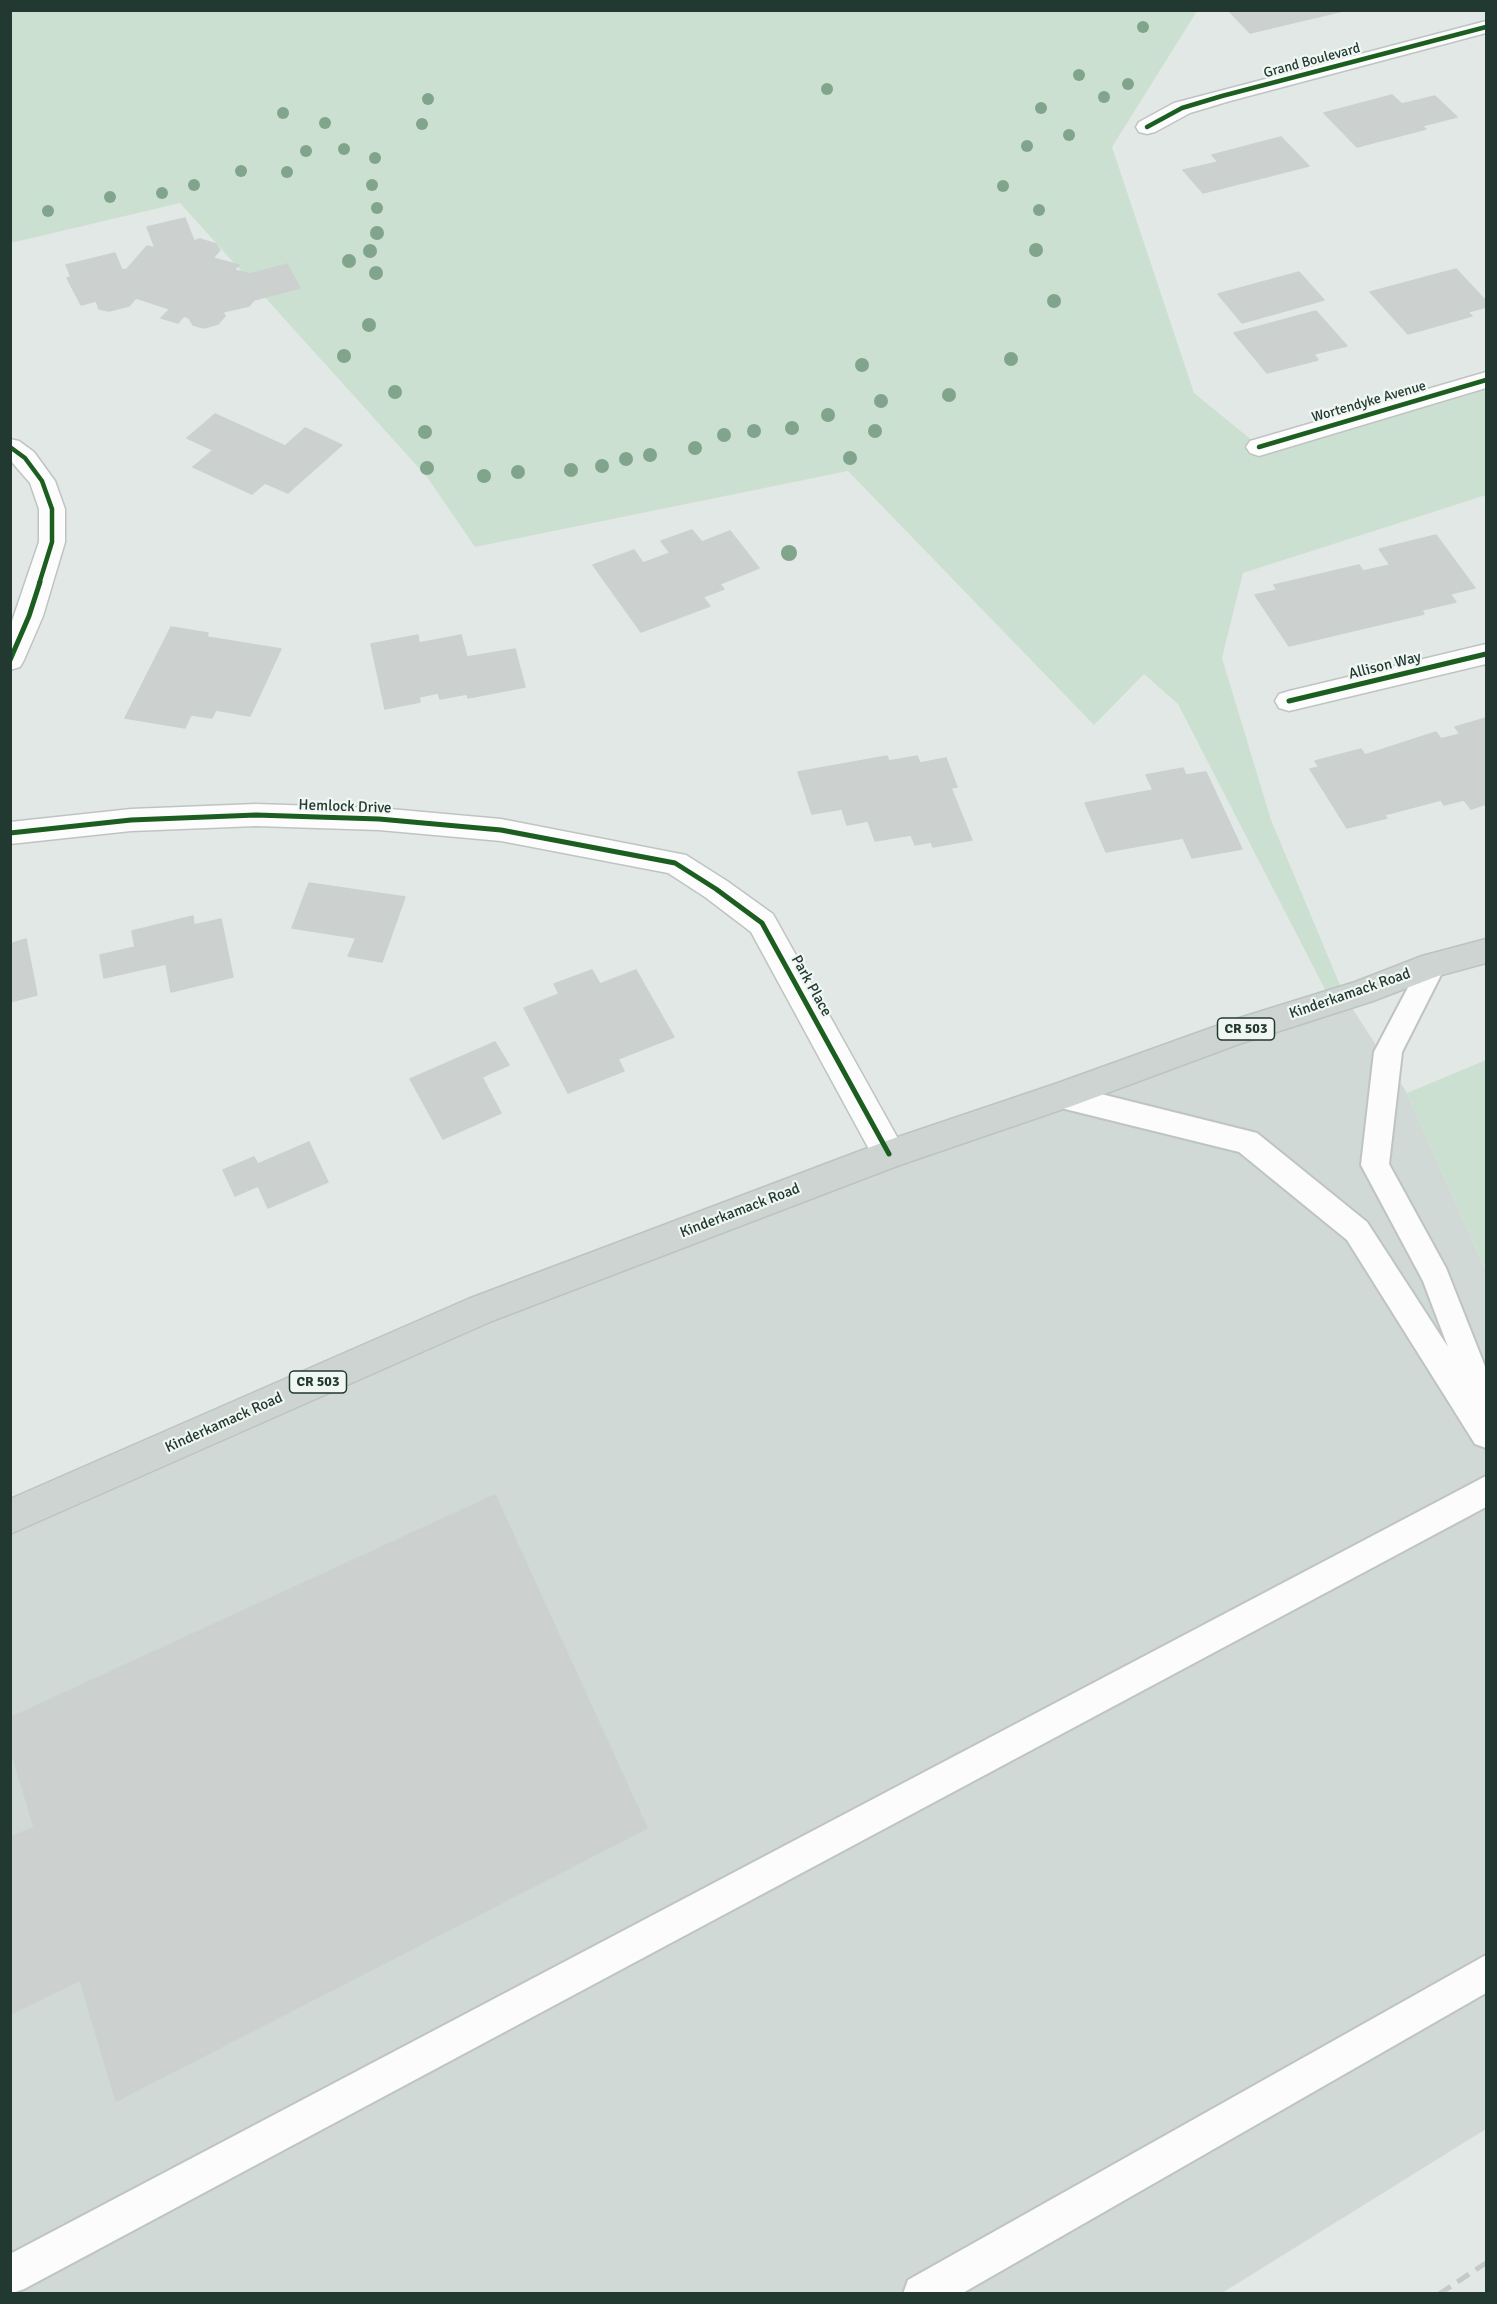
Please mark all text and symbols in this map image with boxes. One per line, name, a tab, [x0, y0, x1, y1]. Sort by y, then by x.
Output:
street label: Grand Boulevard	[1262, 40, 1362, 82]
street label: Wortendyke Avenue	[1310, 378, 1428, 426]
street label: Allison Way	[1347, 648, 1423, 684]
street label: Hemlock Drive	[298, 796, 392, 818]
street label: Park Place	[787, 952, 835, 1020]
street label: Kinderkamack Road	[1287, 965, 1413, 1023]
road number: CR 503	[1218, 1018, 1274, 1040]
street label: Kinderkamack Road	[678, 1180, 802, 1242]
road number: CR 503	[290, 1371, 346, 1393]
street label: Kinderkamack Road	[162, 1389, 286, 1457]

